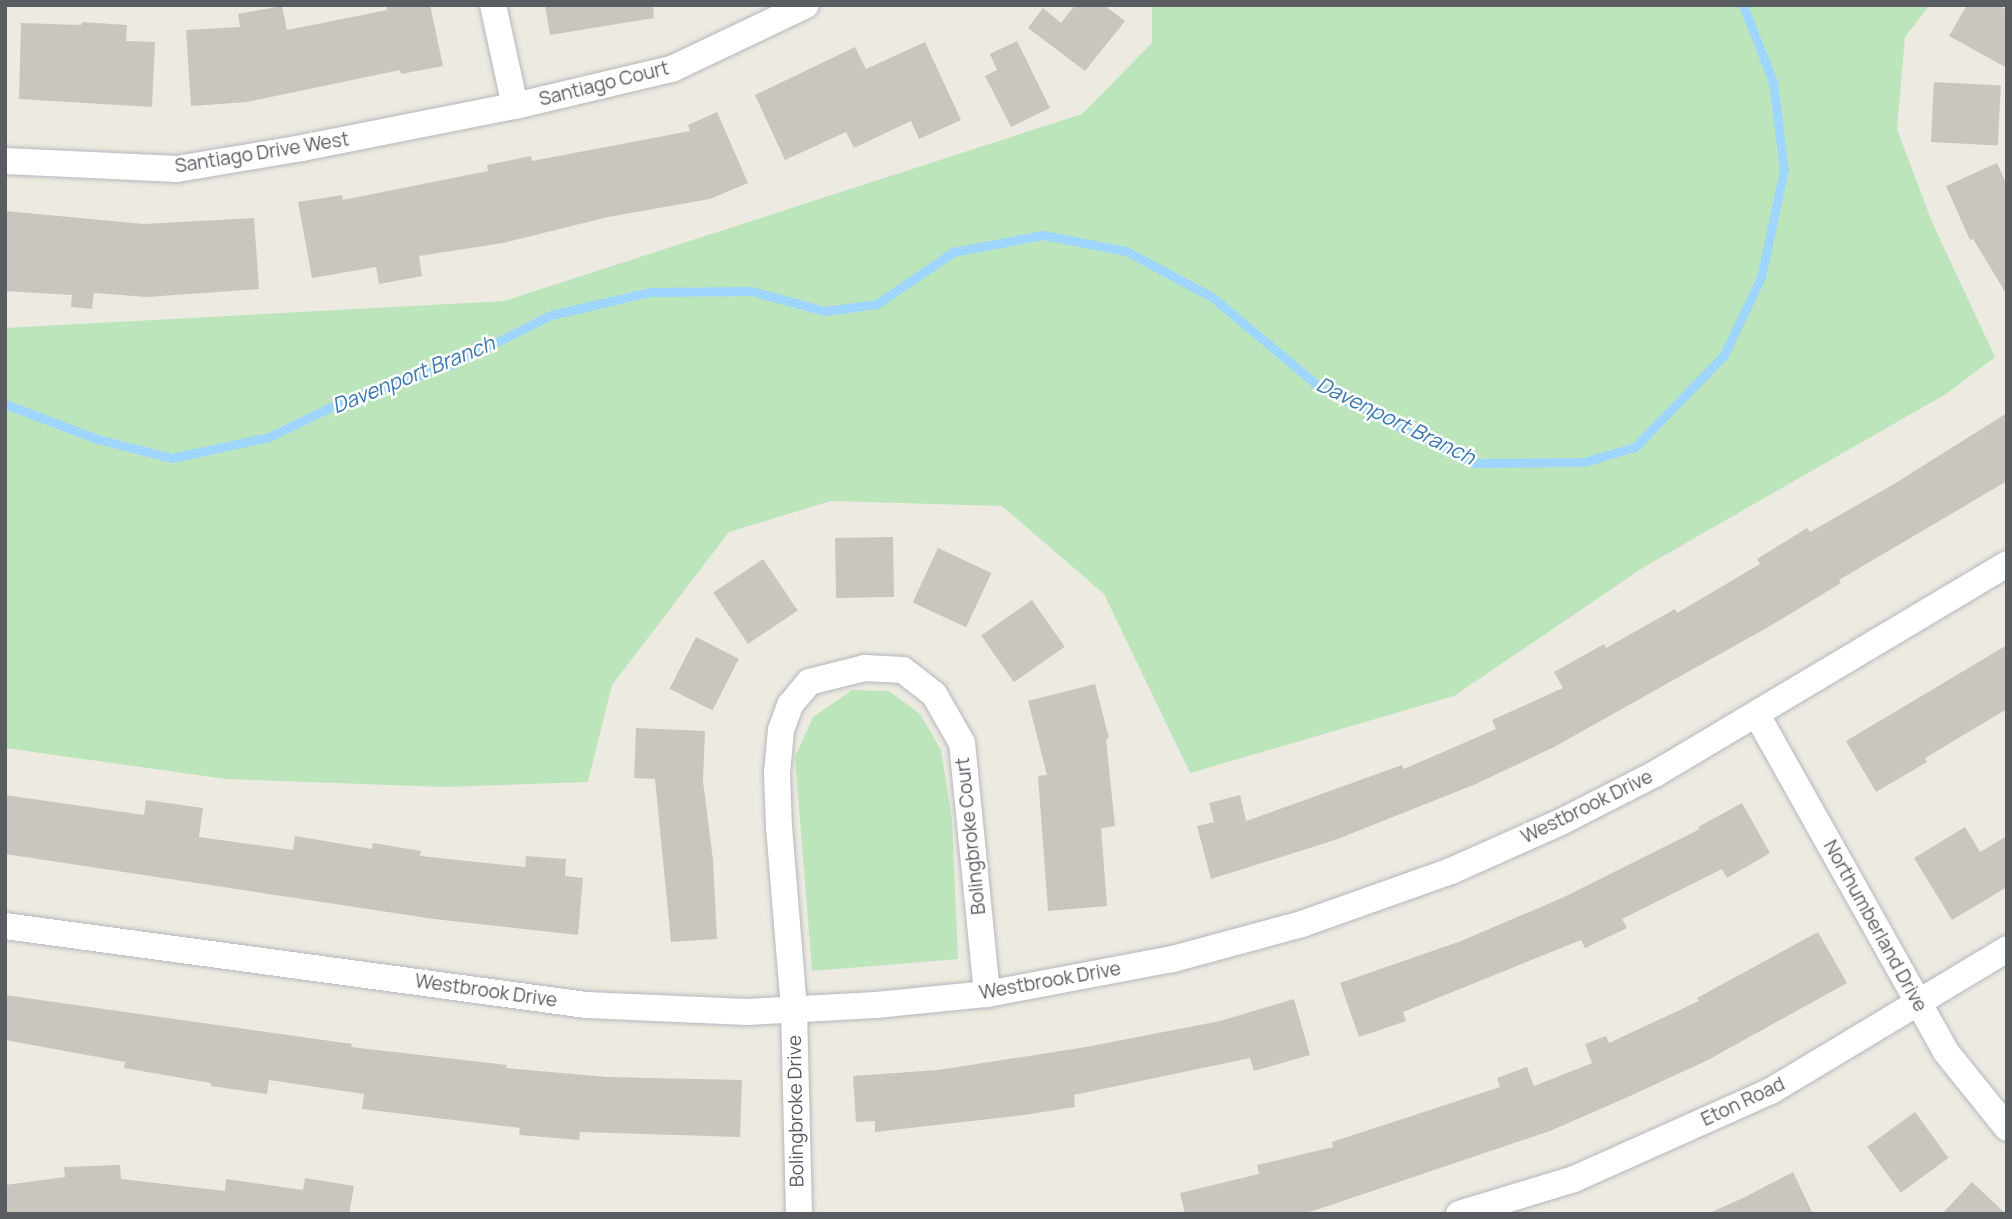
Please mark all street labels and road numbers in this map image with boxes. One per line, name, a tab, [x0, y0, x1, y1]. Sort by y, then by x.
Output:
street label: Santiago Court	[537, 57, 671, 111]
street label: Santiago Drive West	[173, 128, 351, 178]
street label: Bolingbroke Court	[951, 756, 991, 916]
street label: Westbrook Drive	[1518, 765, 1656, 849]
street label: Northumberland Drive	[1818, 836, 1932, 1016]
street label: Westbrook Drive	[977, 957, 1123, 1005]
street label: Westbrook Drive	[413, 970, 559, 1012]
street label: Bolingbroke Drive	[783, 1035, 809, 1187]
street label: Eton Road	[1698, 1073, 1788, 1131]

